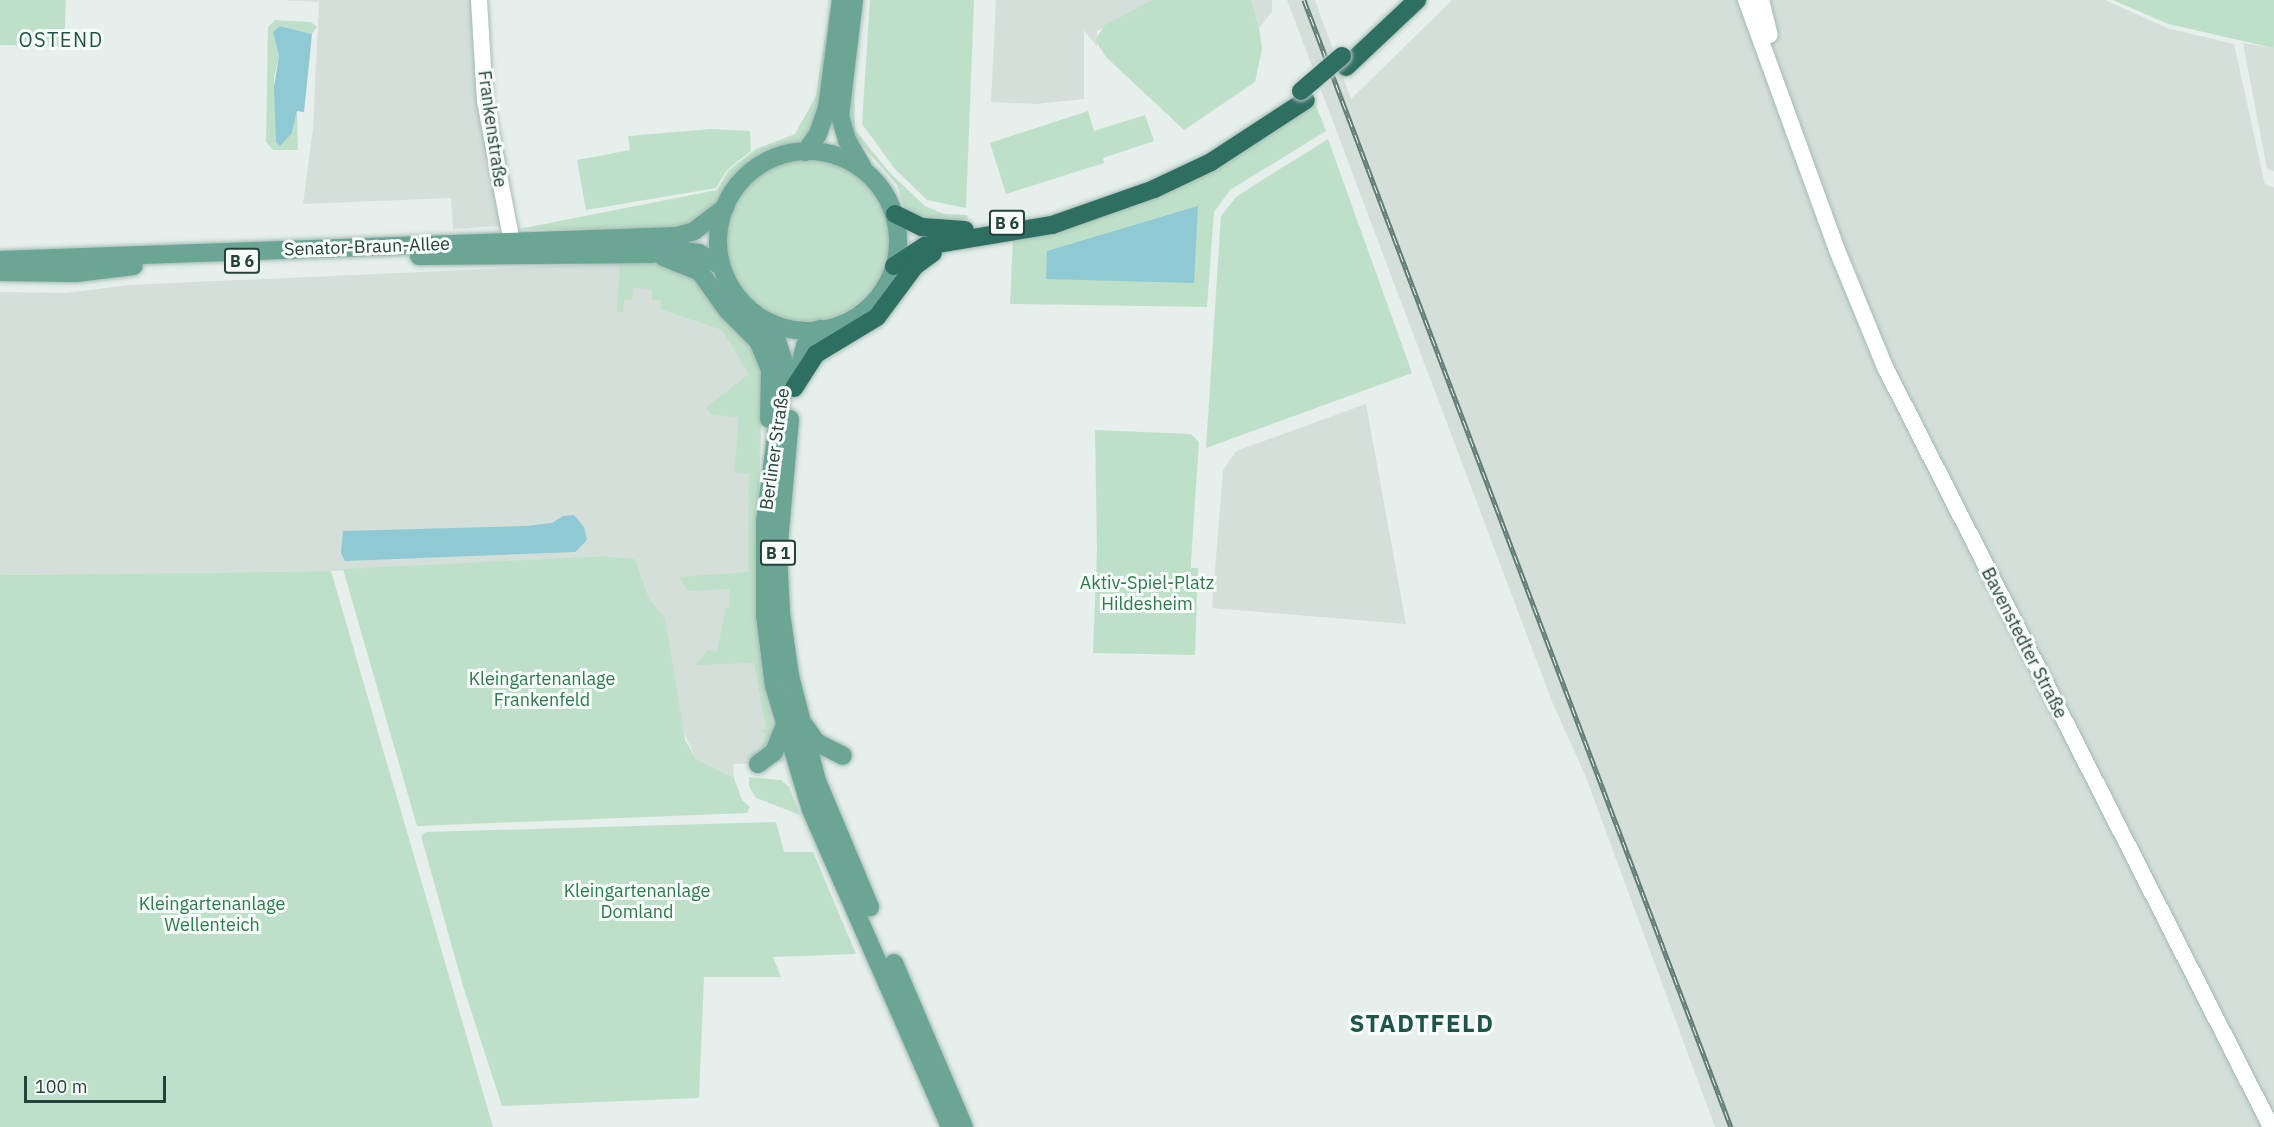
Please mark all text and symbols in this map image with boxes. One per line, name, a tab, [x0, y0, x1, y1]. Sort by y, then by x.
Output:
district label: OSTEND	[18, 27, 104, 51]
street label: Frankenstraße	[473, 69, 511, 189]
road number: B 6	[988, 210, 1026, 236]
street label: Senator-Braun-Allee	[284, 233, 450, 261]
road number: B 6	[222, 248, 262, 274]
street label: Berliner Straße	[756, 387, 794, 511]
road number: B 1	[758, 540, 798, 566]
street label: Bavenstedter Straße	[1977, 564, 2071, 722]
park label: Aktiv-Spiel-Platz Hildesheim	[1080, 573, 1214, 616]
park label: Kleingartenanlage Frankenfeld	[469, 669, 615, 712]
park label: Kleingartenanlage Domland	[564, 881, 710, 924]
park label: Kleingartenanlage Wellenteich	[139, 894, 285, 936]
district label: STADTFELD	[1349, 1010, 1495, 1038]
scale bar	[27, 1064, 170, 1102]
text: 100 m	[35, 1075, 87, 1098]

